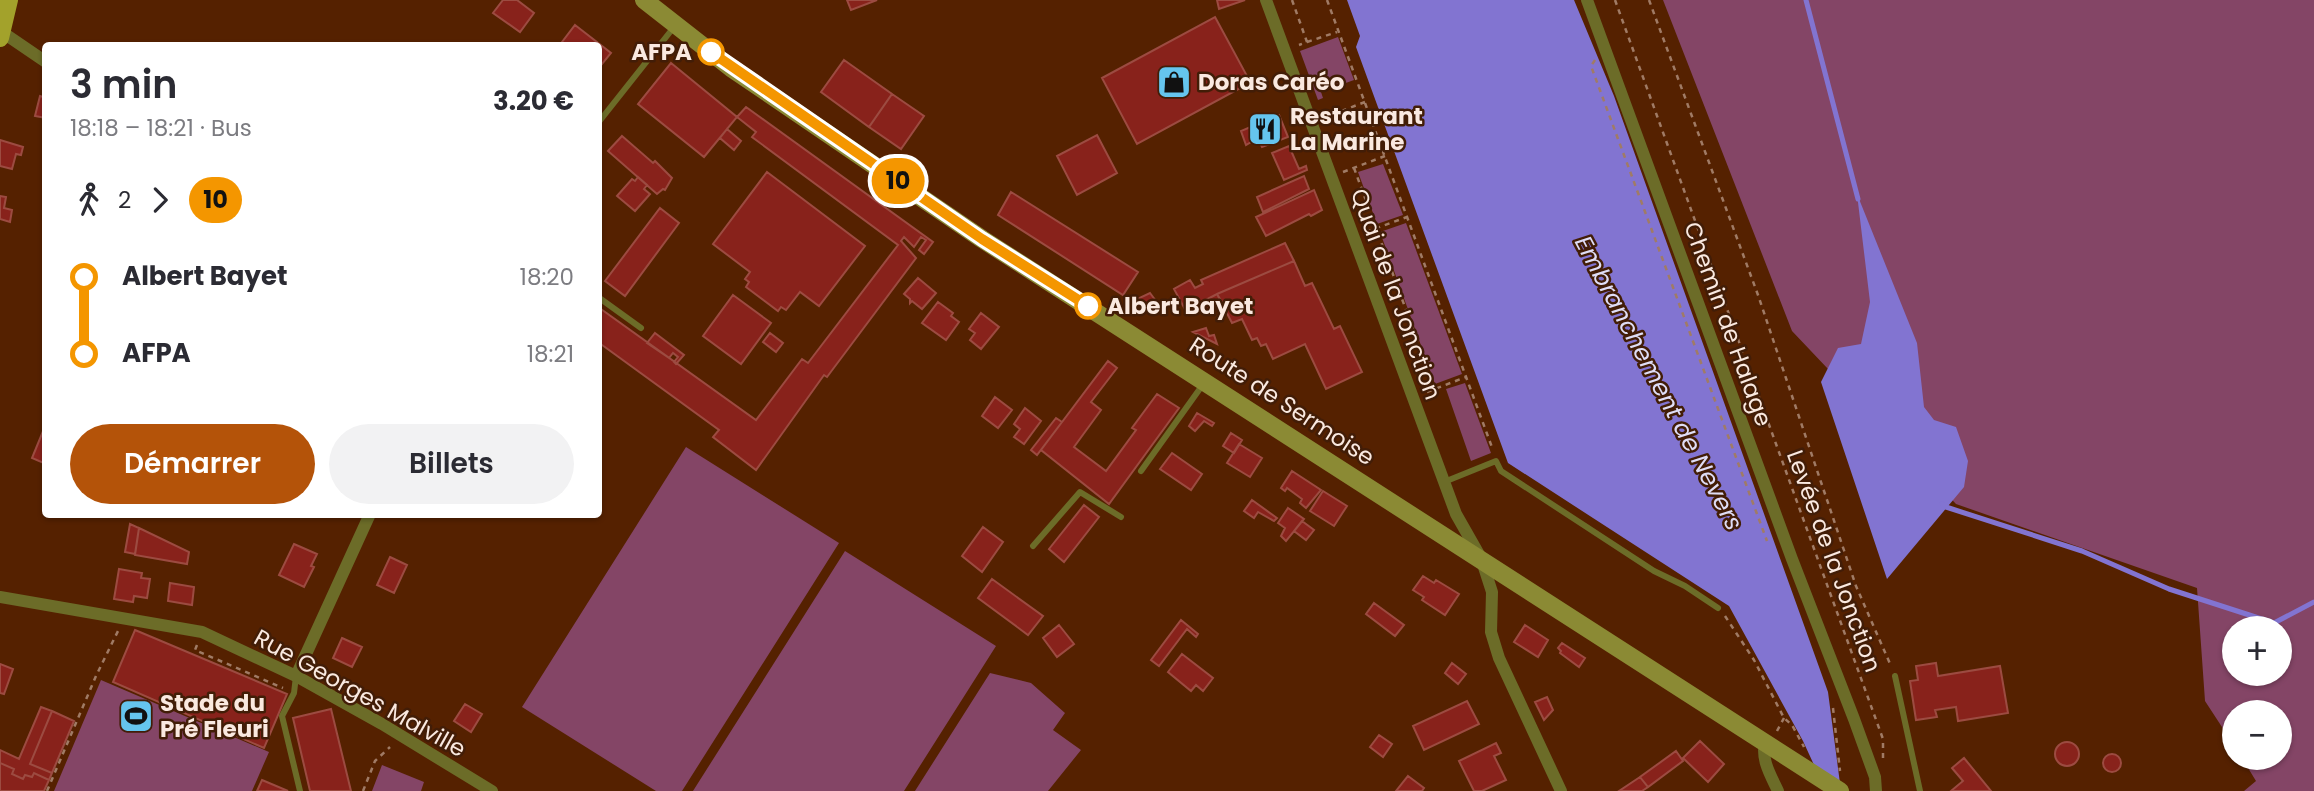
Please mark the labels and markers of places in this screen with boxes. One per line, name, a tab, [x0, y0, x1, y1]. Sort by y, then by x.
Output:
place label: AFPA	[631, 36, 692, 68]
marker: AFPA	[698, 39, 724, 65]
shop icon: Doras Caréo	[1155, 63, 1193, 101]
place label: Doras Caréo	[1198, 66, 1344, 98]
place label: Restaurant La Marine	[1290, 100, 1423, 158]
restaurant icon: Restaurant La Marine	[1246, 110, 1284, 148]
place label: Albert Bayet	[1107, 290, 1253, 322]
marker: Albert Bayet	[1075, 293, 1101, 319]
place label: Stade du Pré Fleuri	[160, 687, 269, 745]
sports icon: Stade du Pré Fleuri	[117, 697, 155, 735]

